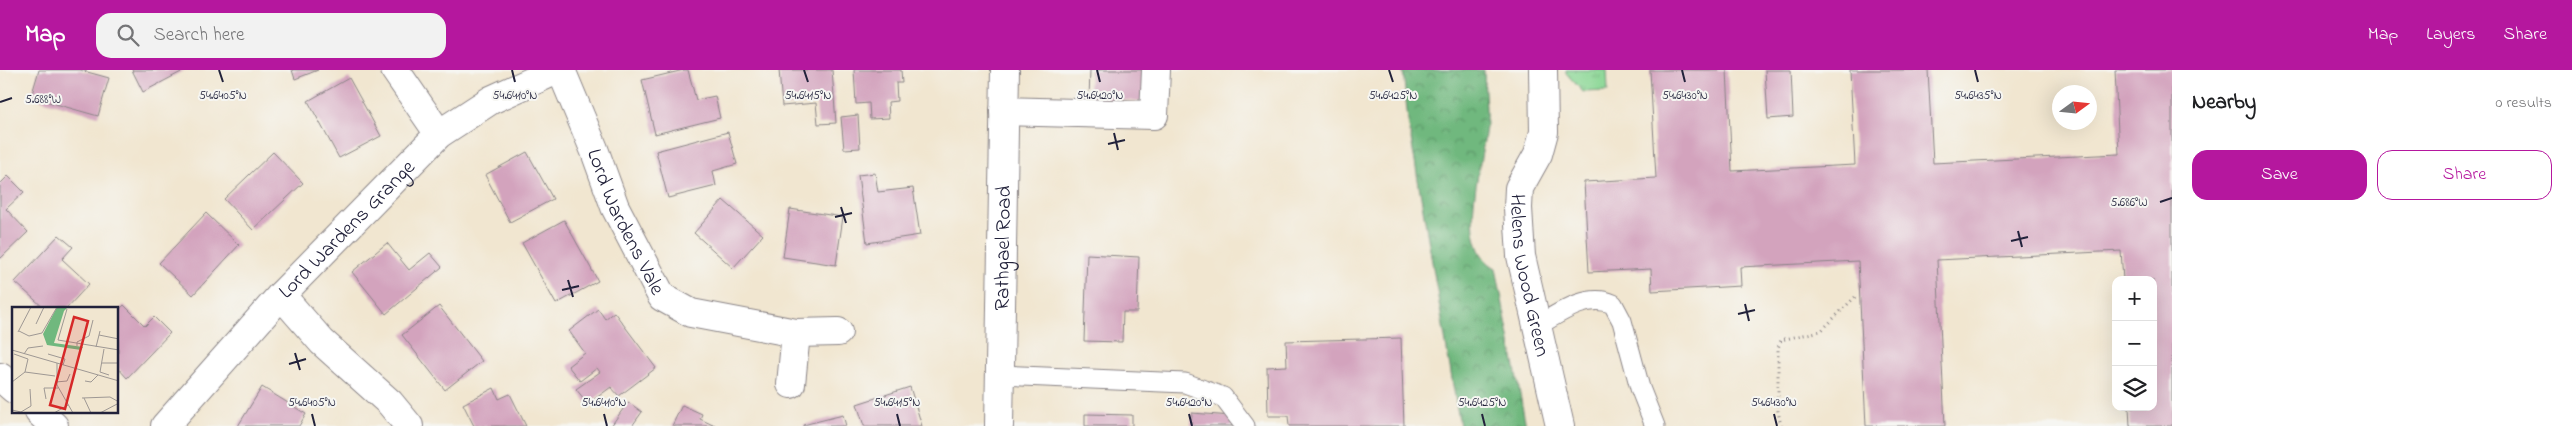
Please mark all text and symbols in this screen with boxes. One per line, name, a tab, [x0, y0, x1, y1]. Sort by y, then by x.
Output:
search box	[96, 13, 446, 58]
text: Map	[25, 18, 66, 53]
icon: search	[114, 21, 142, 49]
text: Search here	[154, 22, 245, 49]
text: Map	[2368, 22, 2398, 48]
text: Layers	[2426, 22, 2476, 48]
text: Share	[2504, 22, 2547, 48]
north arrow	[2052, 85, 2097, 130]
text: 54.6405°N	[199, 87, 247, 105]
text: 54.6410°N	[493, 87, 537, 105]
text: 54.6415°N	[785, 87, 831, 105]
text: 54.6420°N	[1077, 87, 1123, 105]
text: 54.6425°N	[1369, 87, 1417, 105]
text: 54.6430°N	[1662, 87, 1708, 105]
text: 54.6435°N	[1954, 87, 2002, 105]
text: Nearby	[2192, 88, 2256, 118]
text: 5.688°W	[25, 91, 61, 109]
text: 0 results	[2496, 91, 2552, 115]
street label: Lord Wardens Vale	[578, 145, 672, 301]
button: Save	[2192, 150, 2367, 200]
button: Share	[2377, 150, 2552, 200]
street label: Lord Wardens Grange	[272, 153, 423, 306]
street label: Rathgael Road	[988, 185, 1021, 311]
street label: Helens Wood Green	[1501, 193, 1557, 360]
text: 5.686°W	[2111, 194, 2147, 212]
map controls	[2112, 276, 2157, 411]
button: +	[2112, 276, 2157, 321]
inset map	[12, 307, 119, 414]
button: −	[2112, 321, 2157, 366]
button: layers	[2112, 366, 2157, 411]
text: 54.6405°N	[288, 394, 336, 412]
text: 54.6410°N	[582, 394, 626, 412]
text: 54.6415°N	[874, 394, 920, 412]
text: 54.6420°N	[1166, 394, 1212, 412]
text: 54.6425°N	[1458, 394, 1506, 412]
text: 54.6430°N	[1751, 394, 1797, 412]

